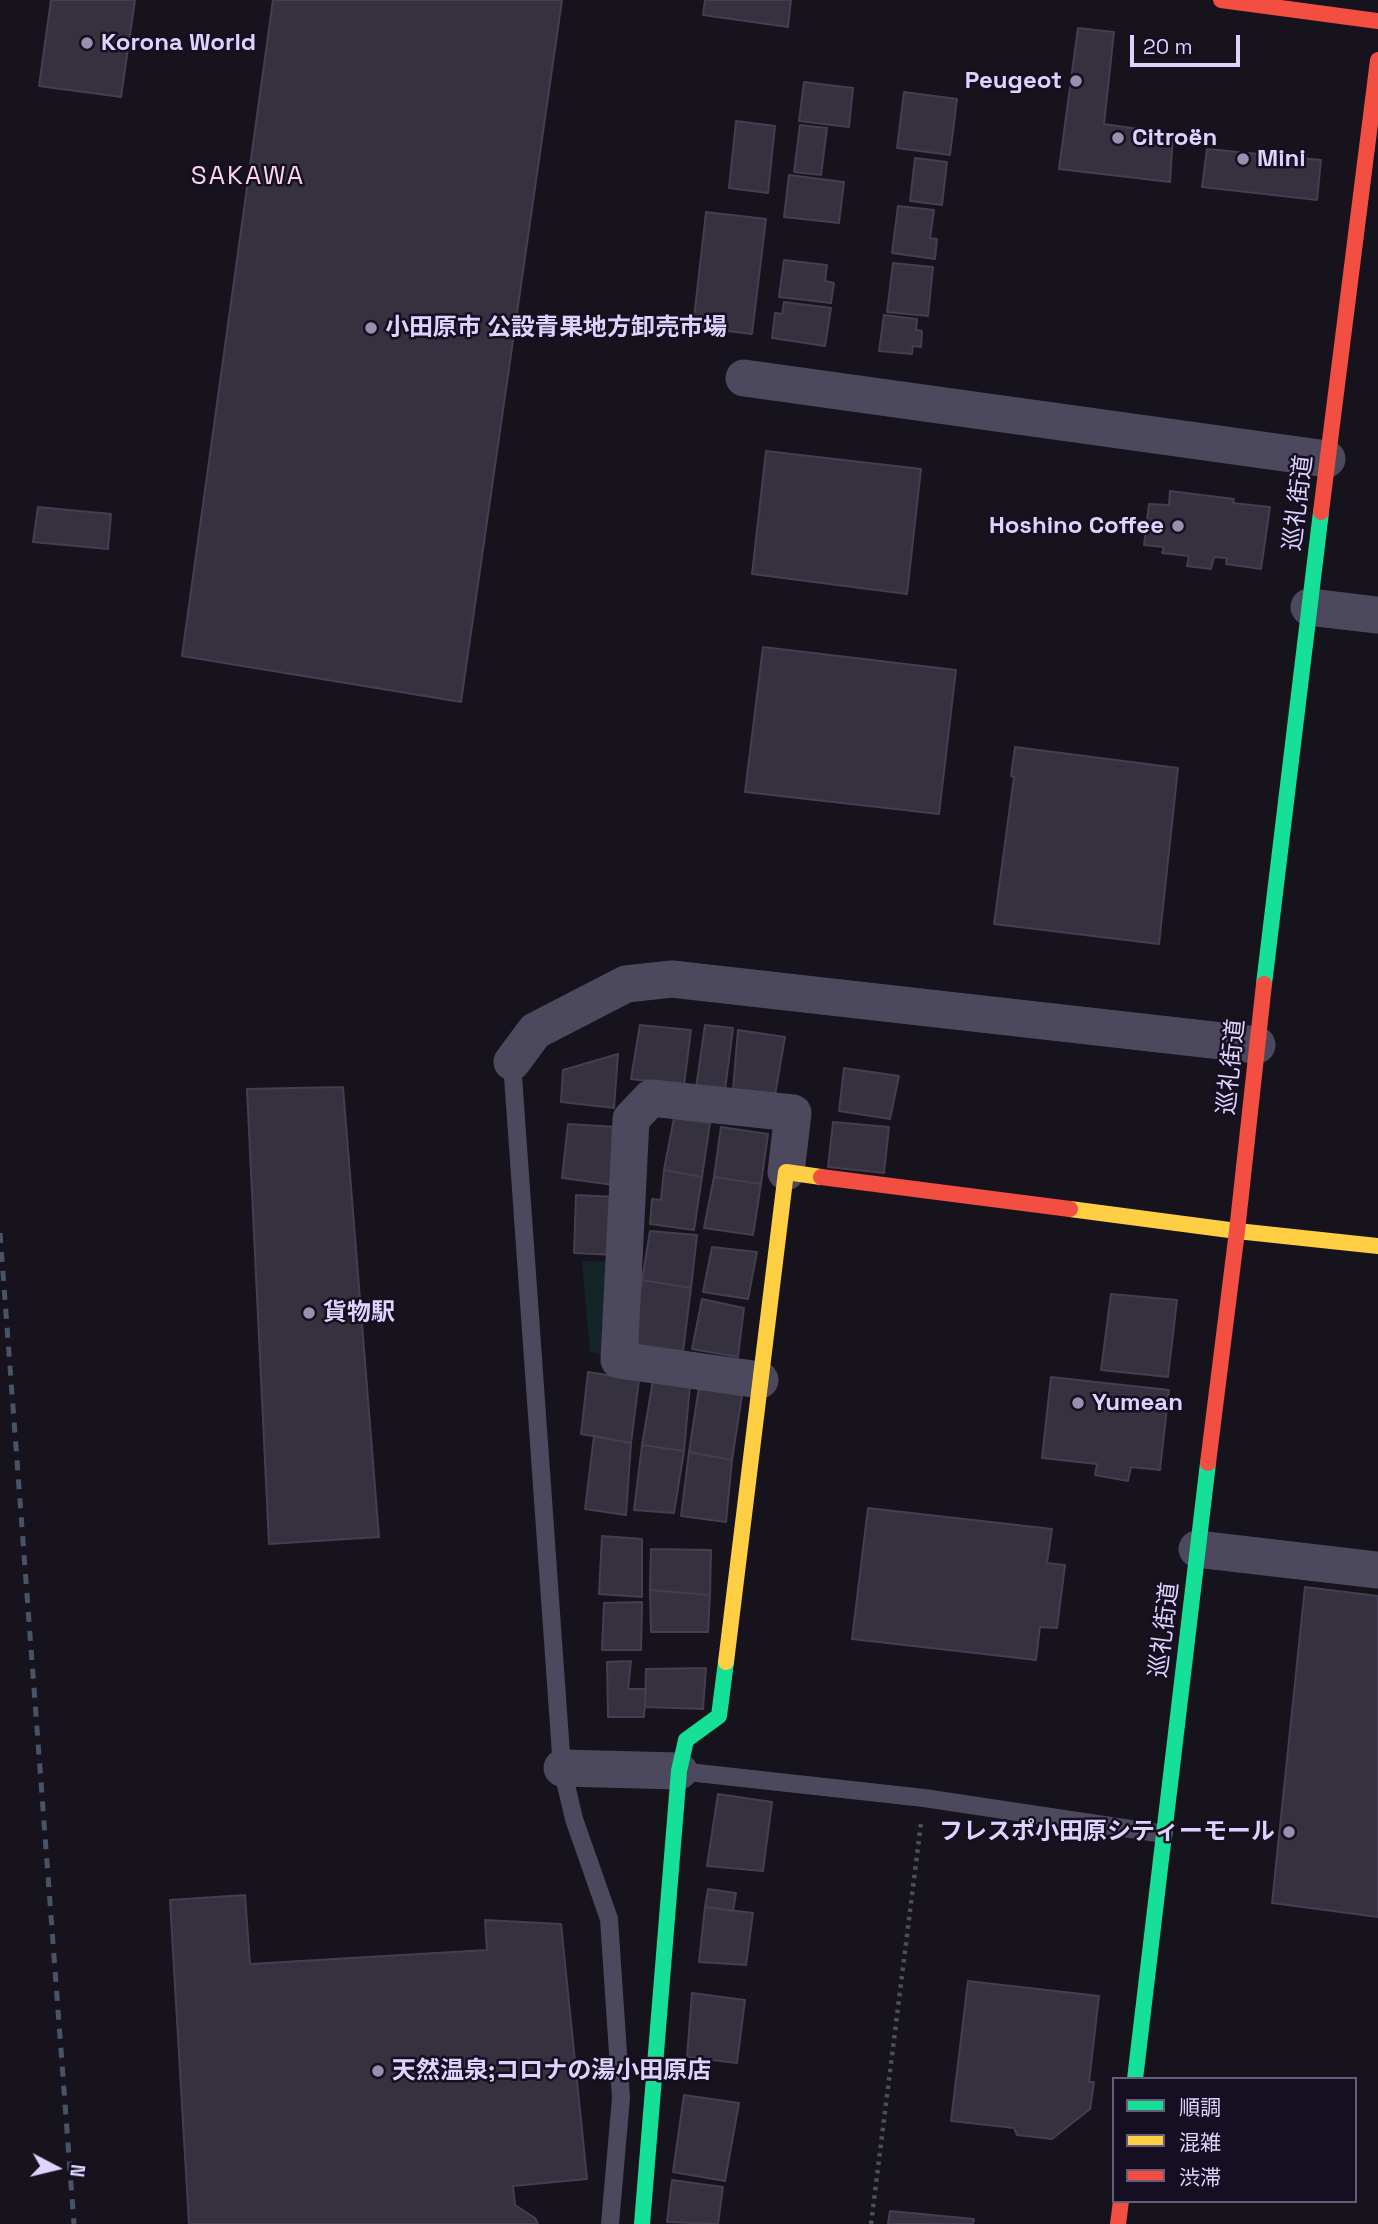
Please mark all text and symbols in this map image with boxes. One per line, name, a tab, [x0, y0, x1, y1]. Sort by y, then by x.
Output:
scale bar	[1133, 21, 1243, 65]
place label: Korona World	[101, 29, 256, 57]
text: 20 m	[1143, 33, 1193, 60]
marker: Korona World	[79, 35, 95, 51]
place label: Peugeot	[965, 67, 1062, 95]
marker: Peugeot	[1068, 73, 1084, 89]
place label: Citroën	[1132, 124, 1217, 152]
marker: Citroën	[1110, 130, 1126, 146]
place label: Mini	[1257, 145, 1306, 173]
marker: Mini	[1235, 151, 1251, 167]
district label: SAKAWA	[192, 161, 304, 193]
place label: 小田原市 公設青果地方卸売市場	[385, 314, 727, 342]
marker: 小田原市 公設青果地方卸売市場	[363, 320, 379, 336]
street label: 巡礼街道	[1279, 454, 1319, 552]
place label: Hoshino Coffee	[989, 512, 1164, 540]
marker: Hoshino Coffee	[1170, 518, 1186, 534]
street label: 巡礼街道	[1213, 1018, 1251, 1116]
place label: 貨物駅	[323, 1299, 395, 1327]
marker: 貨物駅	[301, 1305, 317, 1321]
place label: Yumean	[1092, 1389, 1183, 1417]
marker: Yumean	[1070, 1395, 1086, 1411]
street label: 巡礼街道	[1145, 1581, 1185, 1679]
place label: フレスポ小田原シティーモール	[939, 1818, 1275, 1846]
marker: フレスポ小田原シティーモール	[1281, 1824, 1297, 1840]
place label: 天然温泉;コロナの湯小田原店	[392, 2057, 711, 2085]
marker: 天然温泉;コロナの湯小田原店	[370, 2063, 386, 2079]
legend	[1112, 2077, 1357, 2203]
text: 順調	[1179, 2094, 1221, 2121]
text: 混雑	[1179, 2129, 1221, 2156]
north arrow	[21, 2133, 91, 2203]
text: N	[64, 2163, 91, 2178]
text: 渋滞	[1179, 2164, 1221, 2191]

